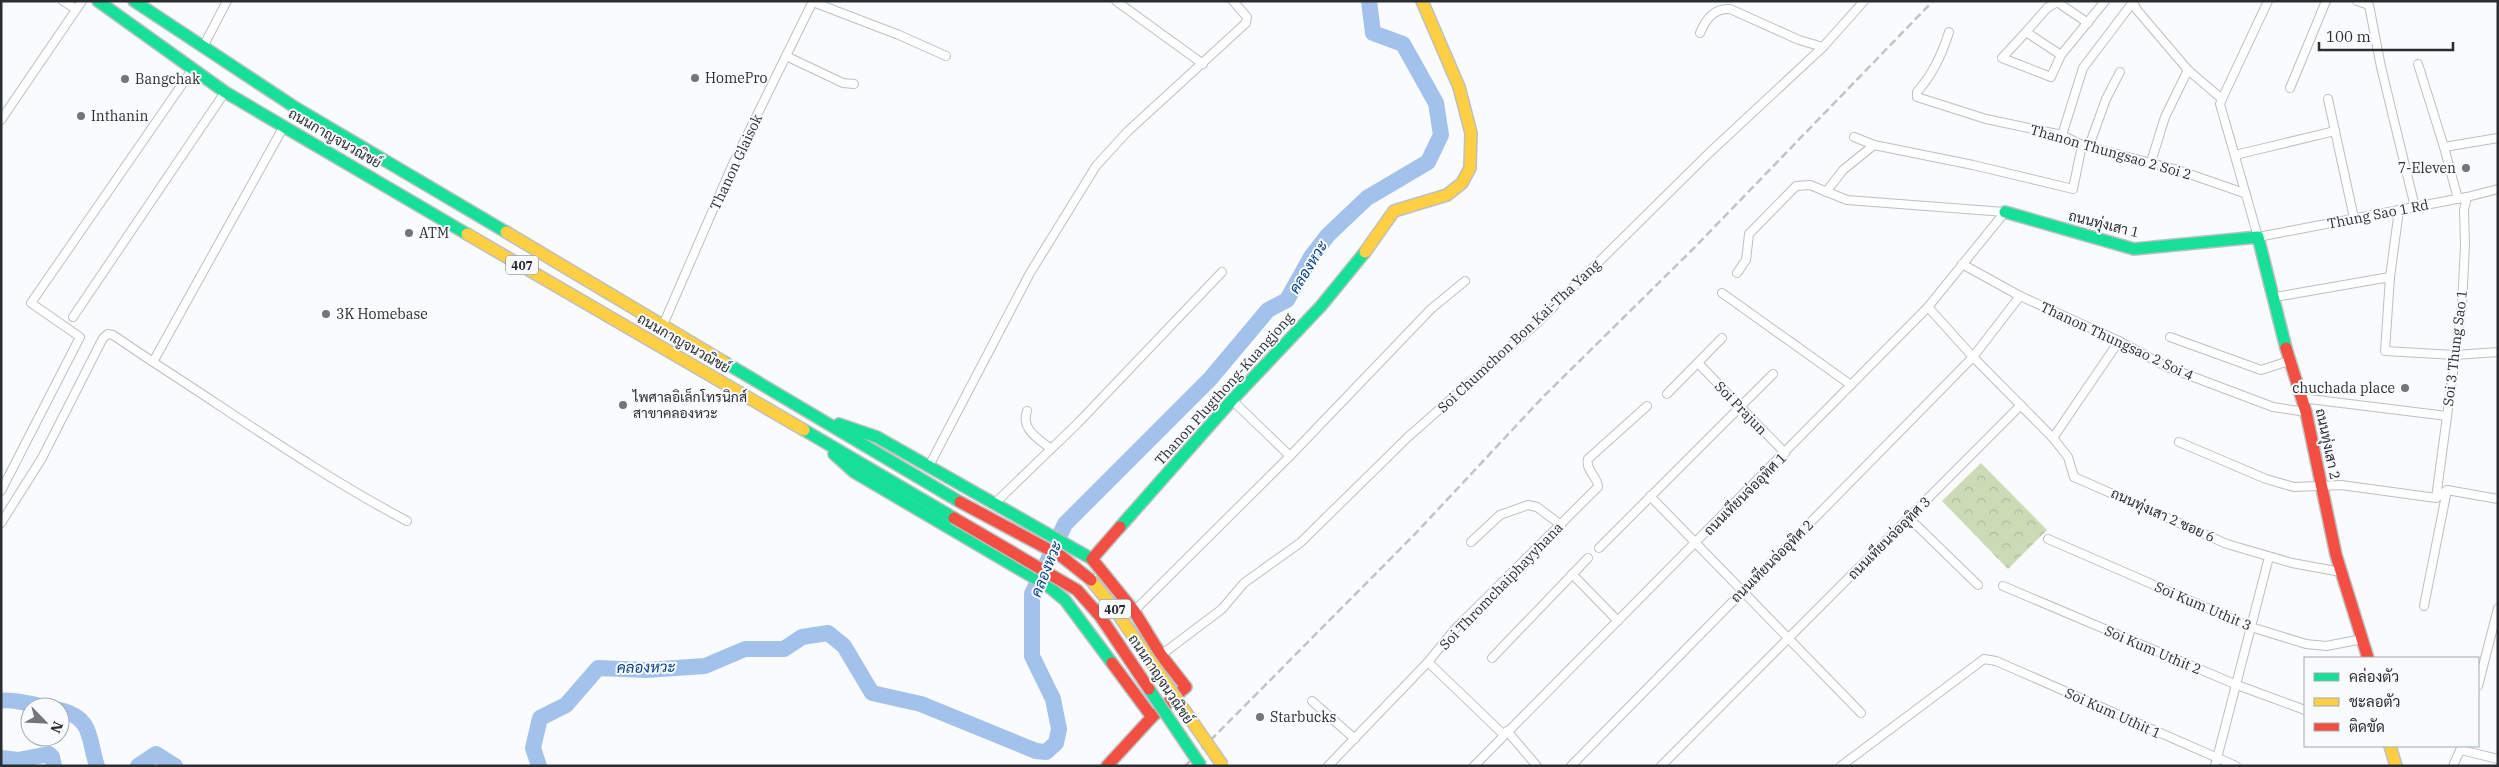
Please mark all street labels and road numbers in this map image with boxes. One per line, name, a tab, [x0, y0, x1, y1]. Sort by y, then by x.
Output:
street label: ถนนกาญจนวณิชย์	[285, 104, 385, 172]
street label: Thanon Glaisok	[706, 110, 766, 213]
street label: Thanon Thungsao 2 Soi 2	[2028, 120, 2194, 184]
street label: Thung Sao 1 Rd	[2326, 195, 2431, 233]
street label: ถนนทุ่งเสา 1	[2066, 207, 2141, 242]
street label: Soi Chumchon Bon Kai-Tha Yang	[1434, 255, 1605, 416]
road number: 407	[506, 256, 538, 274]
street label: Soi 3 Thung Sao 1	[2439, 289, 2471, 407]
street label: Thanon Thungsao 2 Soi 4	[2037, 298, 2197, 384]
street label: ถนนกาญจนวณิชย์	[634, 309, 734, 377]
street label: Thanon Plugthong-Kuangjong	[1151, 309, 1298, 469]
street label: Soi Prajun	[1711, 377, 1771, 439]
street label: ถนนทุ่งเสา 2	[2311, 407, 2344, 481]
street label: ถนนเทียนจ่ออุทิศ 1	[1700, 449, 1791, 540]
street label: ถนนทุ่งเสา 2 ซอย 6	[2108, 484, 2218, 547]
street label: ถนนเทียนจ่ออุทิศ 3	[1844, 493, 1935, 584]
street label: ถนนเทียนจ่ออุทิศ 2	[1727, 516, 1818, 607]
street label: Soi Thromchaiphayyhana	[1435, 518, 1567, 653]
street label: Soi Kum Uthit 3	[2152, 577, 2254, 635]
road number: 407	[1099, 600, 1131, 618]
street label: Soi Kum Uthit 2	[2102, 621, 2204, 679]
street label: ถนนกาญจนวณิชย์	[1124, 631, 1198, 727]
street label: Soi Kum Uthit 1	[2062, 684, 2164, 742]

